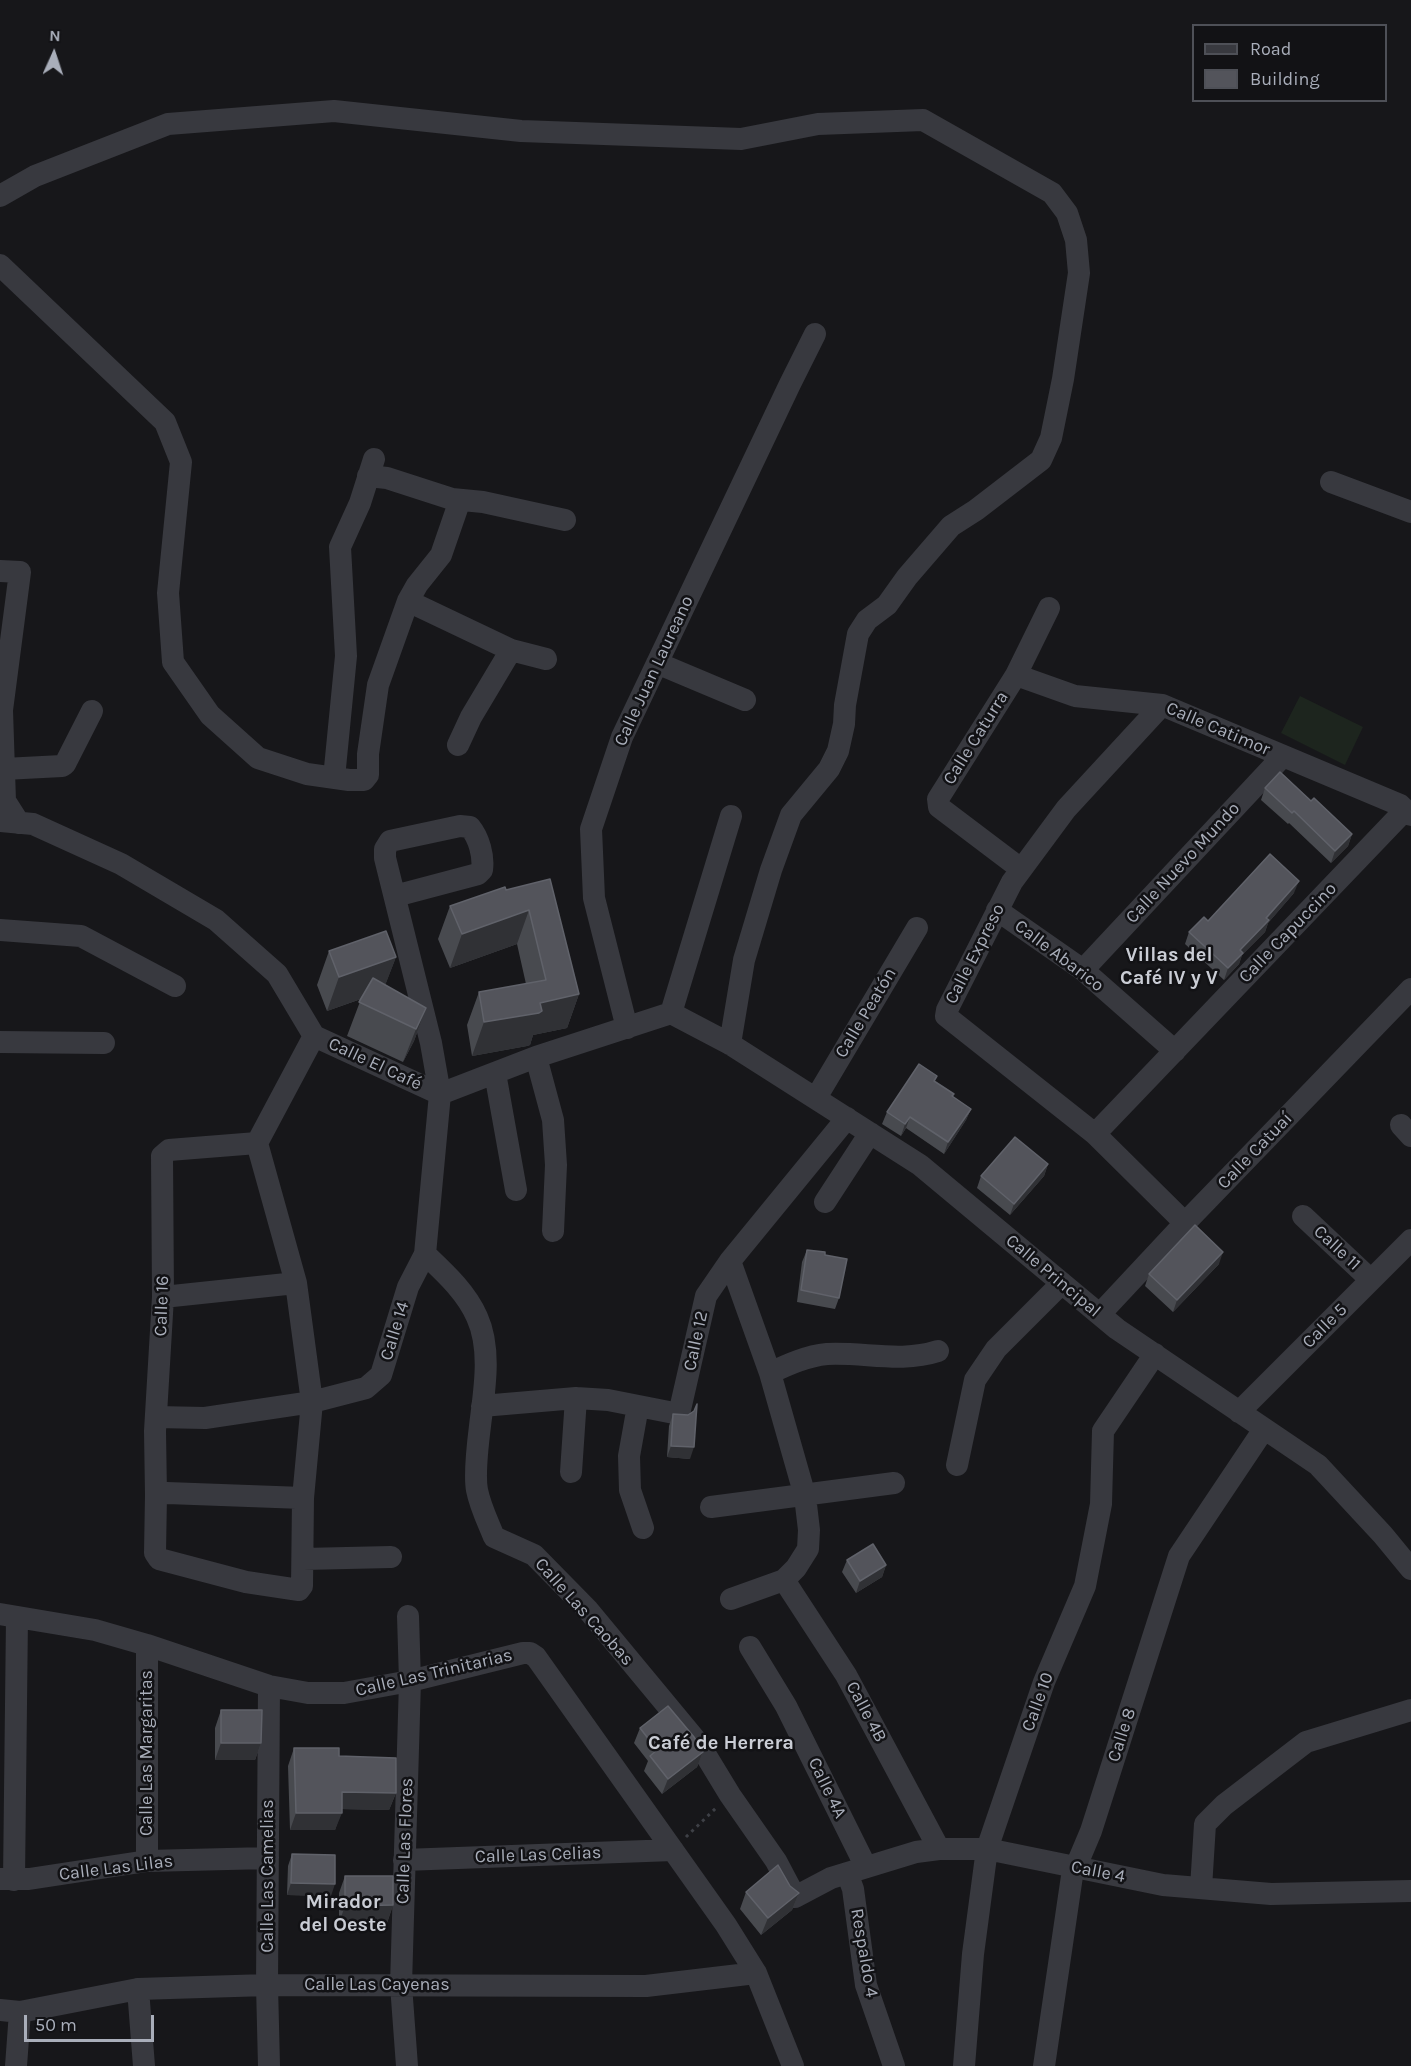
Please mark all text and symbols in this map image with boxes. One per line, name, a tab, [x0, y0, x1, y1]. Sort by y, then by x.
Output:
north arrow	[24, 24, 84, 84]
legend	[1192, 24, 1387, 102]
text: N	[49, 26, 61, 45]
text: Road	[1250, 38, 1291, 60]
text: Building	[1250, 68, 1320, 90]
street label: Calle Juan Laureano	[610, 592, 698, 750]
street label: Calle Caturra	[939, 687, 1013, 789]
street label: Calle Catimor	[1163, 697, 1273, 761]
street label: Calle Nuevo Mundo	[1121, 798, 1245, 928]
street label: Calle Capuccino	[1235, 878, 1341, 988]
street label: Calle Expreso	[941, 900, 1009, 1008]
street label: Calle Abarico	[1010, 915, 1108, 997]
district label: Villas del Café IV y V	[1120, 943, 1218, 990]
street label: Calle Peatón	[831, 964, 901, 1062]
street label: Calle El Café	[325, 1033, 425, 1095]
street label: Calle Catuaí	[1213, 1108, 1297, 1194]
street label: Calle 11	[1309, 1221, 1365, 1275]
street label: Calle Principal	[1001, 1230, 1105, 1322]
street label: Calle 16	[150, 1275, 174, 1337]
street label: Calle 14	[376, 1299, 414, 1363]
street label: Calle 5	[1298, 1299, 1352, 1353]
street label: Calle 12	[679, 1309, 713, 1373]
street label: Calle Las Caobas	[530, 1554, 638, 1670]
street label: Calle Las Trinitarias	[353, 1644, 515, 1702]
street label: Calle Las Margaritas	[136, 1670, 158, 1836]
street label: Calle 10	[1017, 1670, 1059, 1734]
street label: Calle 4B	[841, 1678, 891, 1746]
street label: Calle 8	[1103, 1705, 1141, 1765]
district label: Café de Herrera	[648, 1731, 794, 1755]
street label: Calle 4A	[803, 1754, 851, 1822]
street label: Calle Las Flores	[392, 1778, 418, 1904]
street label: Calle Las Camelias	[257, 1799, 279, 1953]
street label: Calle Las Celias	[474, 1842, 602, 1868]
street label: Calle Las Lilas	[58, 1850, 174, 1886]
street label: Calle 4	[1069, 1856, 1127, 1888]
district label: Mirador del Oeste	[299, 1890, 387, 1937]
street label: Respaldo 4	[846, 1907, 882, 1999]
street label: Calle Las Cayenas	[304, 1974, 450, 1996]
scale bar	[27, 2003, 158, 2041]
text: 50 m	[35, 2014, 77, 2036]

